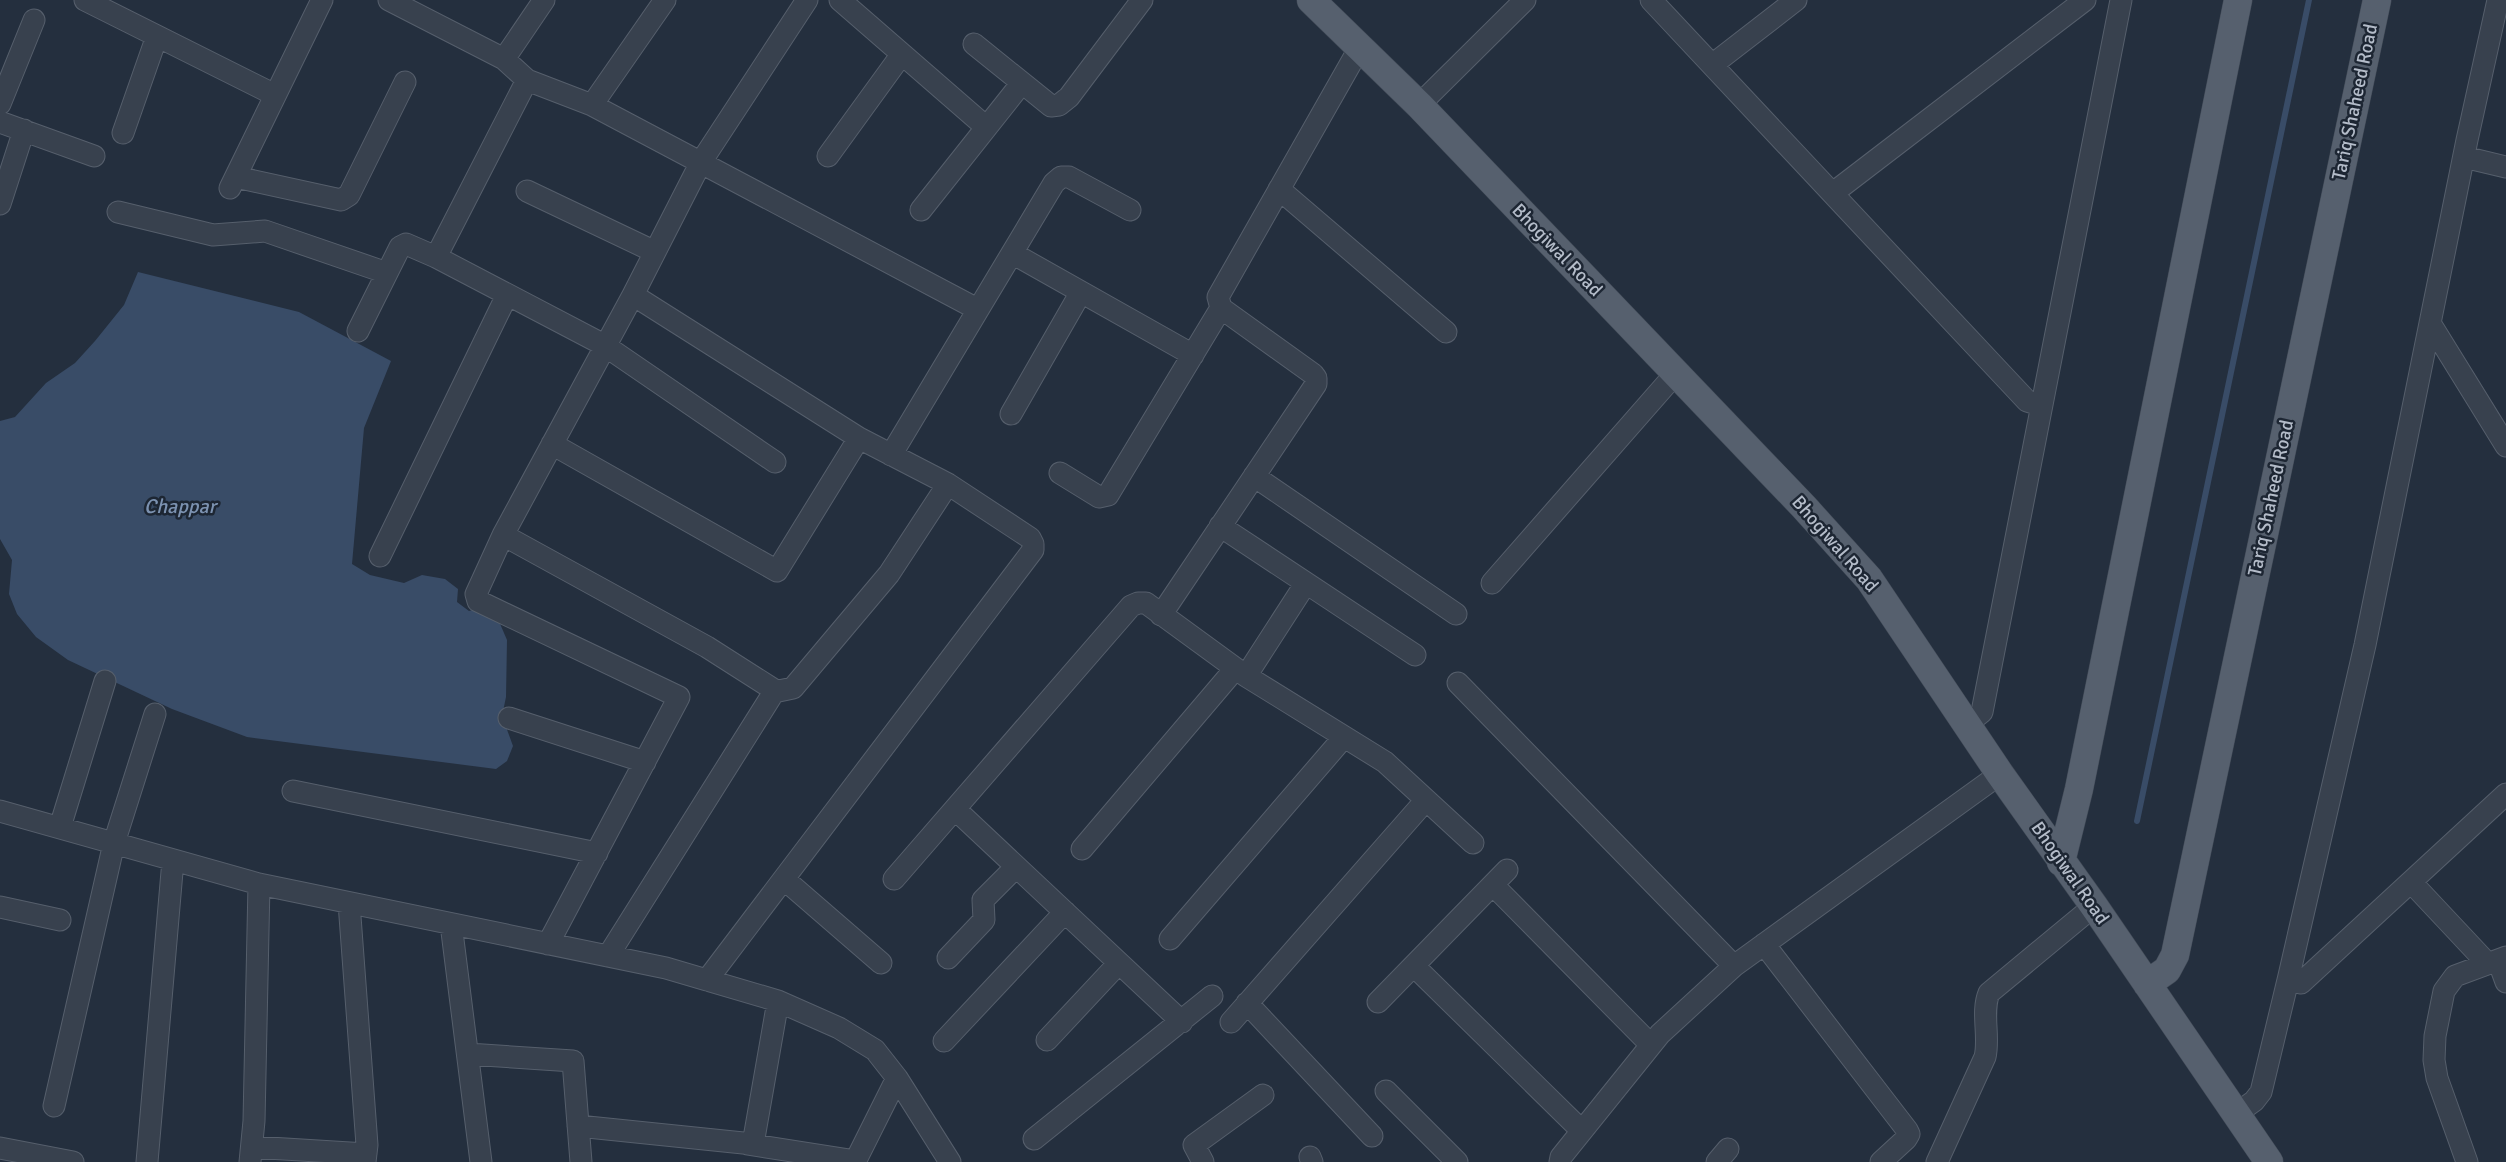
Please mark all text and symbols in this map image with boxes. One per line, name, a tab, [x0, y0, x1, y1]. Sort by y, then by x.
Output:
street label: Tariq Shaheed Road	[2327, 22, 2383, 182]
street label: Bhogiwal Road	[1507, 198, 1607, 302]
street label: Tariq Shaheed Road	[2243, 418, 2299, 578]
street label: Bhogiwal Road	[1786, 491, 1884, 597]
water label: Chappar	[144, 494, 219, 519]
street label: Bhogiwal Road	[2026, 817, 2114, 929]

